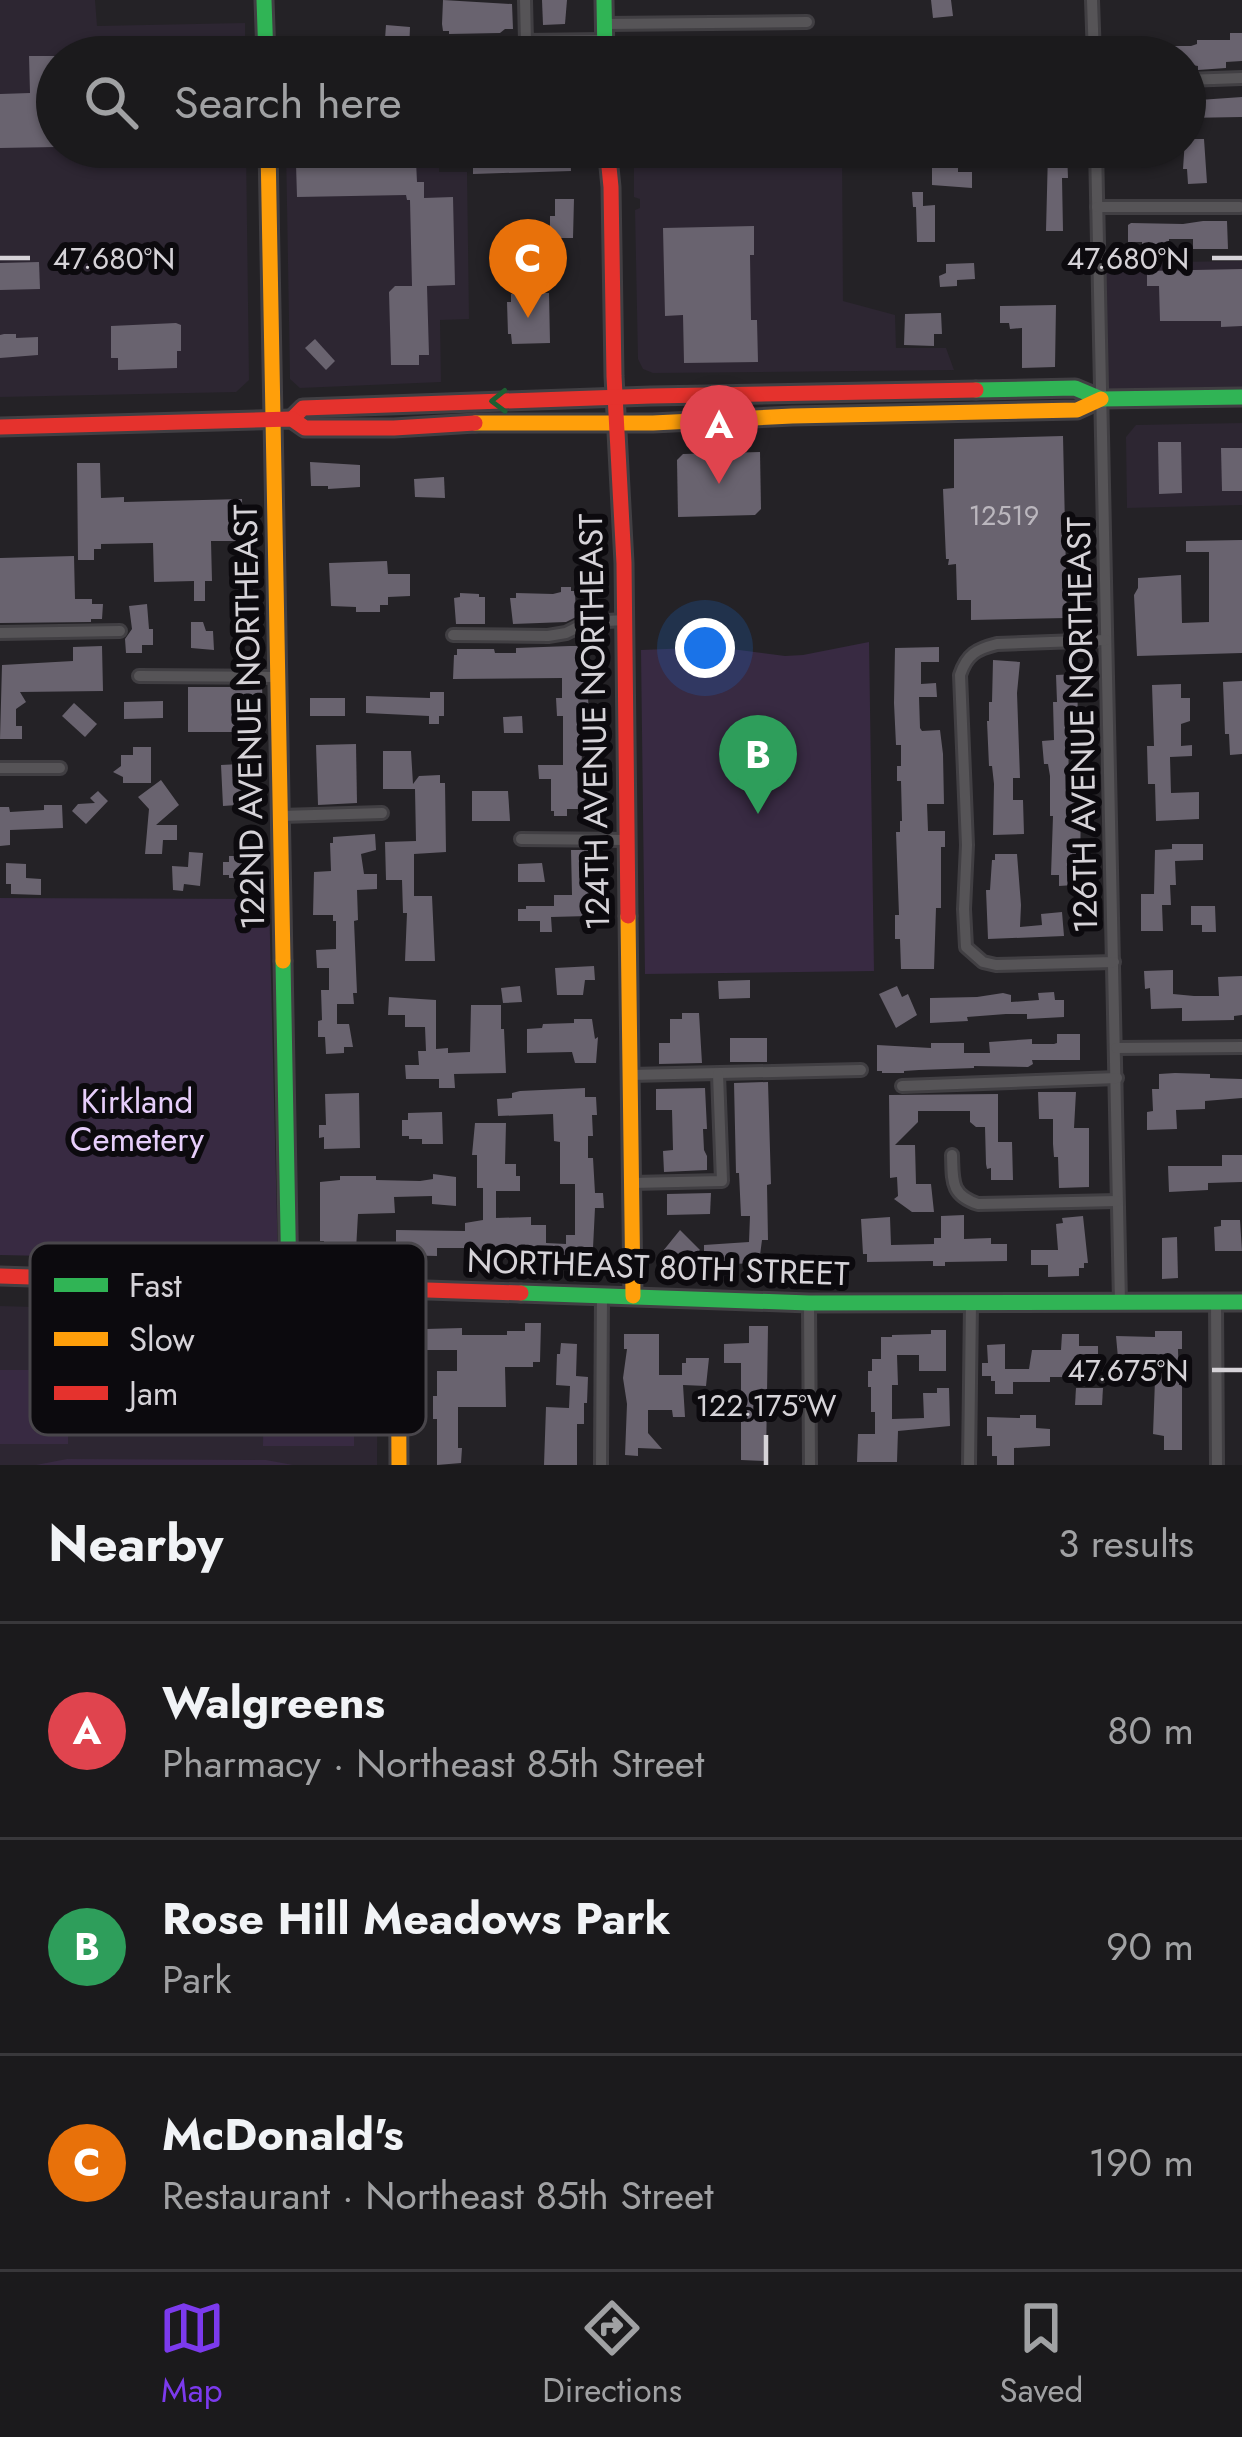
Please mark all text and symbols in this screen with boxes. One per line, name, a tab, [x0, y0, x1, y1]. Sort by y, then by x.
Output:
search box	[36, 36, 1206, 168]
icon: search	[78, 69, 144, 135]
text: Search here	[174, 70, 402, 135]
pin: C	[489, 219, 567, 318]
text: 47.680°N	[53, 237, 175, 280]
text: 47.680°N	[1067, 237, 1189, 280]
pin: A	[680, 385, 758, 484]
one-way arrow	[489, 387, 508, 413]
house number: 12519	[969, 496, 1039, 535]
street label: 122ND AVENUE NORTHEAST	[222, 503, 276, 930]
street label: 124TH AVENUE NORTHEAST	[567, 513, 621, 931]
street label: 126TH AVENUE NORTHEAST	[1055, 516, 1109, 934]
your location	[675, 618, 735, 678]
pin: B	[719, 715, 797, 814]
park label: Kirkland Cemetery	[70, 1078, 205, 1163]
street label: NORTHEAST 80TH STREET	[466, 1237, 851, 1297]
legend	[30, 1243, 426, 1435]
text: Fast	[129, 1262, 182, 1309]
text: Slow	[129, 1316, 195, 1363]
text: 47.675°N	[1068, 1349, 1188, 1392]
text: Jam	[125, 1370, 179, 1417]
text: 122.175°W	[696, 1384, 837, 1427]
text: Nearby	[48, 1506, 223, 1580]
text: 3 results	[1058, 1515, 1194, 1572]
text: Walgreens	[162, 1670, 385, 1735]
text: A	[73, 1702, 101, 1759]
text: 80 m	[1107, 1702, 1194, 1759]
text: Pharmacy · Northeast 85th Street	[162, 1735, 704, 1792]
text: Rose Hill Meadows Park	[162, 1886, 671, 1951]
text: B	[74, 1918, 100, 1975]
text: 90 m	[1106, 1918, 1194, 1975]
text: Park	[162, 1951, 232, 2008]
text: McDonald's	[162, 2102, 404, 2167]
text: C	[73, 2134, 101, 2191]
text: 190 m	[1088, 2134, 1194, 2191]
text: Restaurant · Northeast 85th Street	[162, 2167, 714, 2224]
tab: Map	[159, 2295, 225, 2414]
tab: Directions	[542, 2295, 682, 2414]
tab: Saved	[1000, 2295, 1083, 2414]

